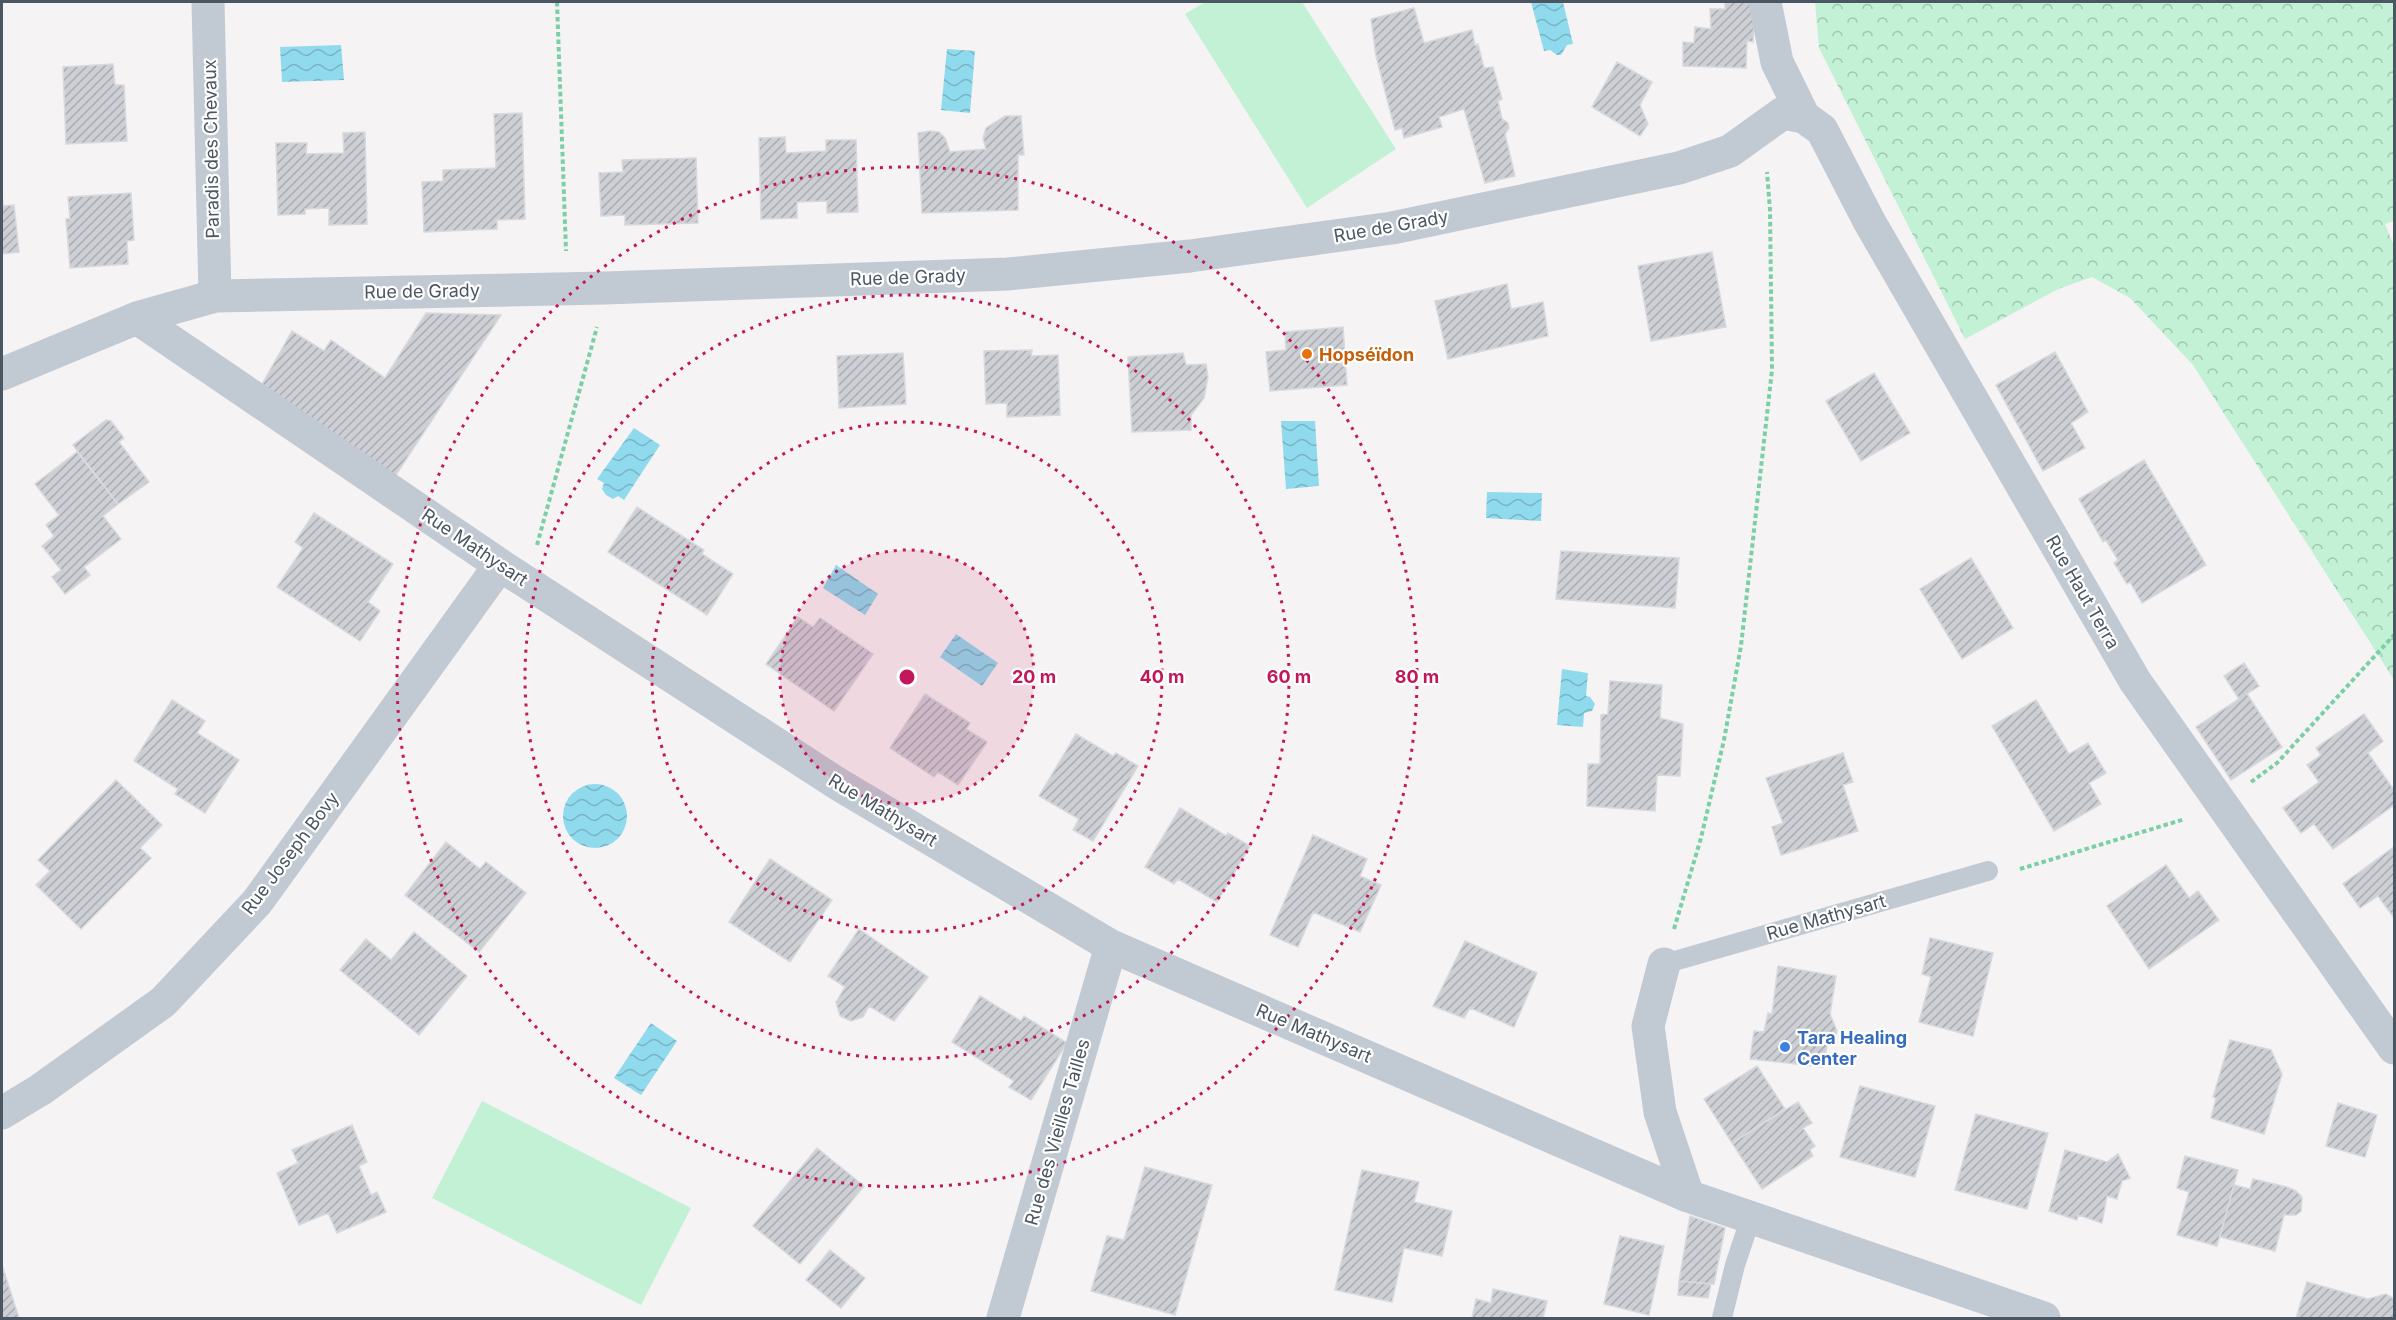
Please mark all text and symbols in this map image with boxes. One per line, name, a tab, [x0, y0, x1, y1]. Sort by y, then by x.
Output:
street label: Paradis des Chevaux	[199, 59, 223, 239]
street label: Rue de Grady	[1332, 206, 1450, 246]
street label: Rue de Grady	[850, 264, 966, 290]
street label: Rue de Grady	[364, 279, 480, 303]
place label: Hopséïdon	[1319, 344, 1414, 365]
marker: Hopséïdon	[1300, 347, 1314, 361]
street label: Rue Mathysart	[418, 504, 532, 590]
street label: Rue Haut Terra	[2042, 532, 2124, 652]
text: 20 m	[1012, 666, 1056, 687]
text: 40 m	[1140, 666, 1185, 687]
text: 60 m	[1267, 666, 1311, 687]
text: 80 m	[1395, 666, 1439, 687]
centre of rings	[897, 667, 917, 687]
street label: Rue Mathysart	[825, 769, 941, 851]
street label: Rue Joseph Bovy	[237, 788, 343, 918]
street label: Rue Mathysart	[1764, 890, 1888, 944]
street label: Rue Mathysart	[1253, 999, 1375, 1067]
place label: Tara Healing Center	[1797, 1027, 1907, 1069]
street label: Rue des Vieilles Tailles	[1020, 1036, 1094, 1228]
marker: Tara Healing Center	[1778, 1040, 1792, 1054]

